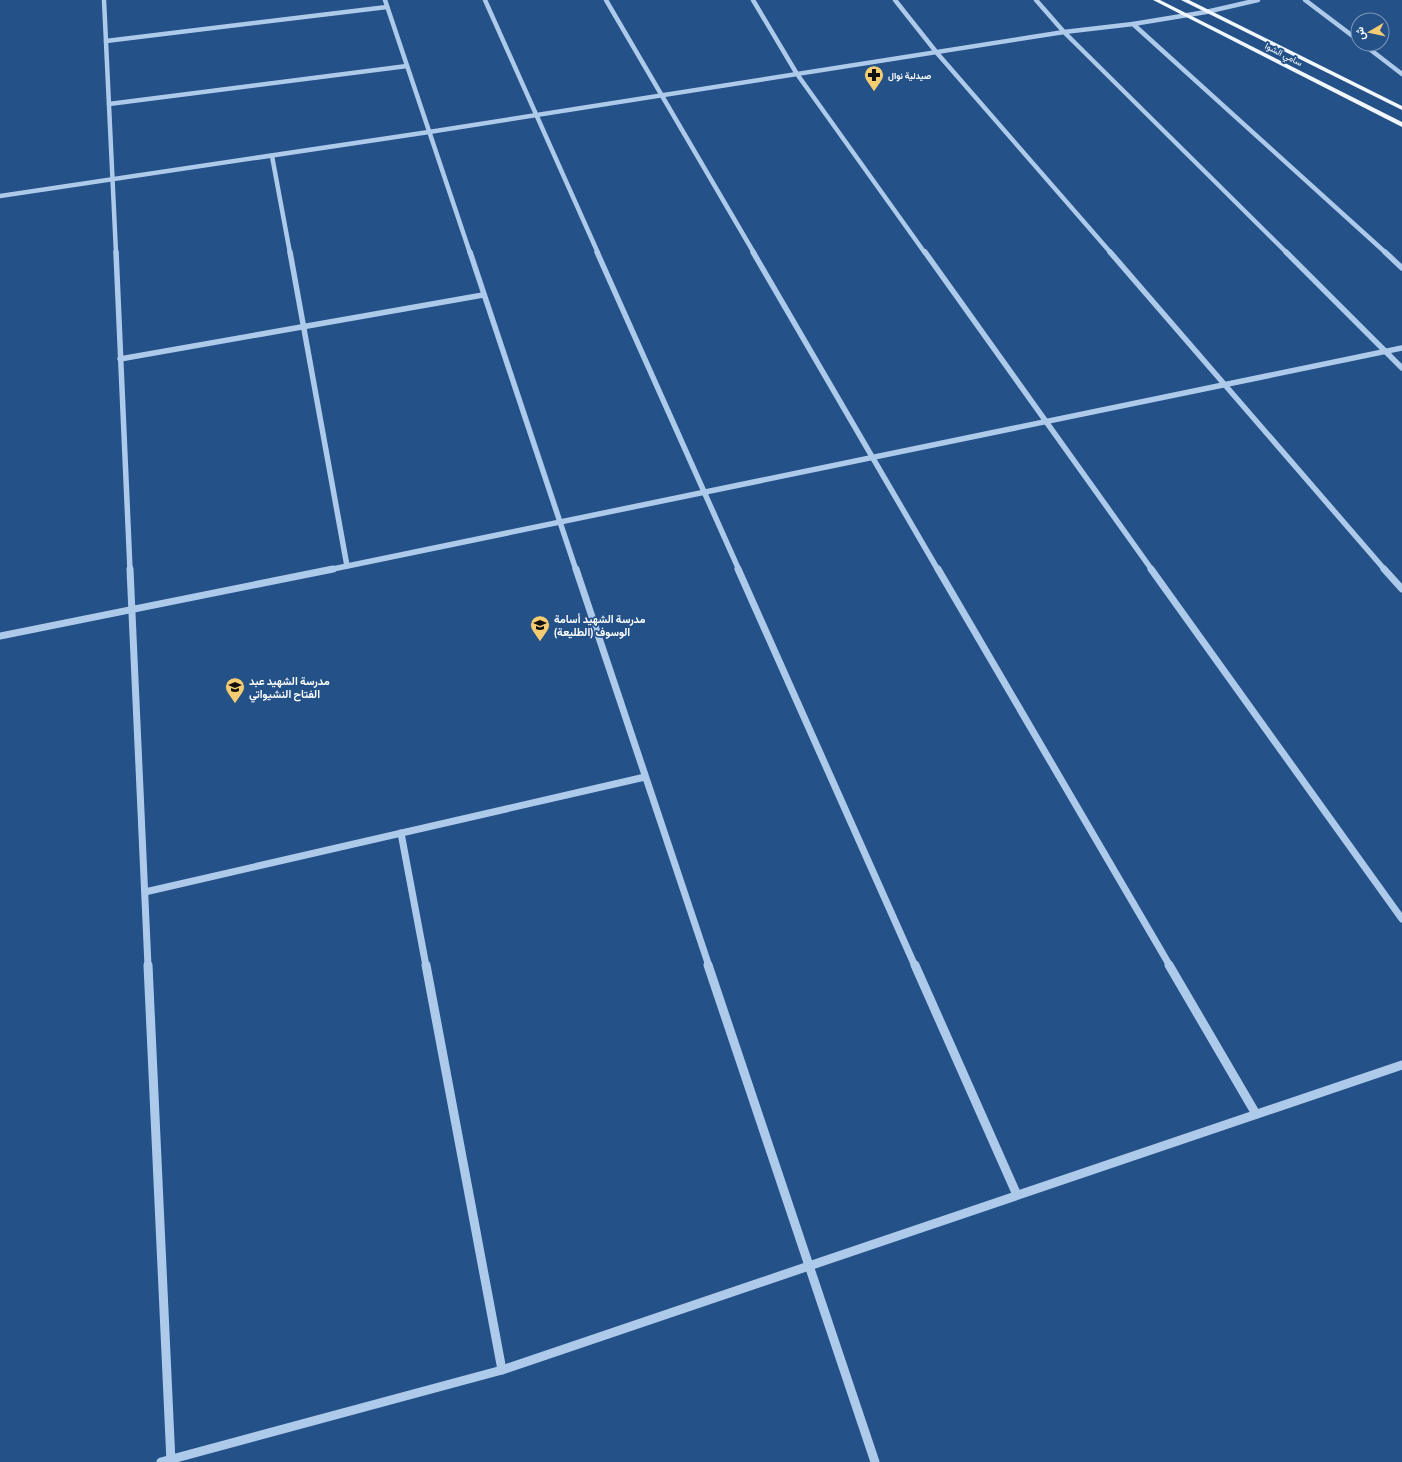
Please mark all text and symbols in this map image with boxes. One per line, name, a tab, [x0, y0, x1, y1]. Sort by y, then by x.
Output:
north arrow	[1350, 12, 1390, 52]
text: ش	[1352, 26, 1368, 41]
street label: سامي الشوا	[1263, 40, 1305, 70]
pharmacy icon: صيدلية نوال	[863, 64, 885, 92]
place label: صيدلية نوال	[888, 70, 932, 82]
place label: مدرسة الشهيد أسامة الوسوف (الطليعة)	[554, 612, 646, 639]
school or university icon: مدرسة الشهيد أسامة الوسوف (الطليعة)	[529, 614, 551, 642]
place label: مدرسة الشهيد عبد الفتاح النشيواتي	[249, 674, 330, 703]
school or university icon: مدرسة الشهيد عبد الفتاح النشيواتي	[224, 676, 246, 704]

